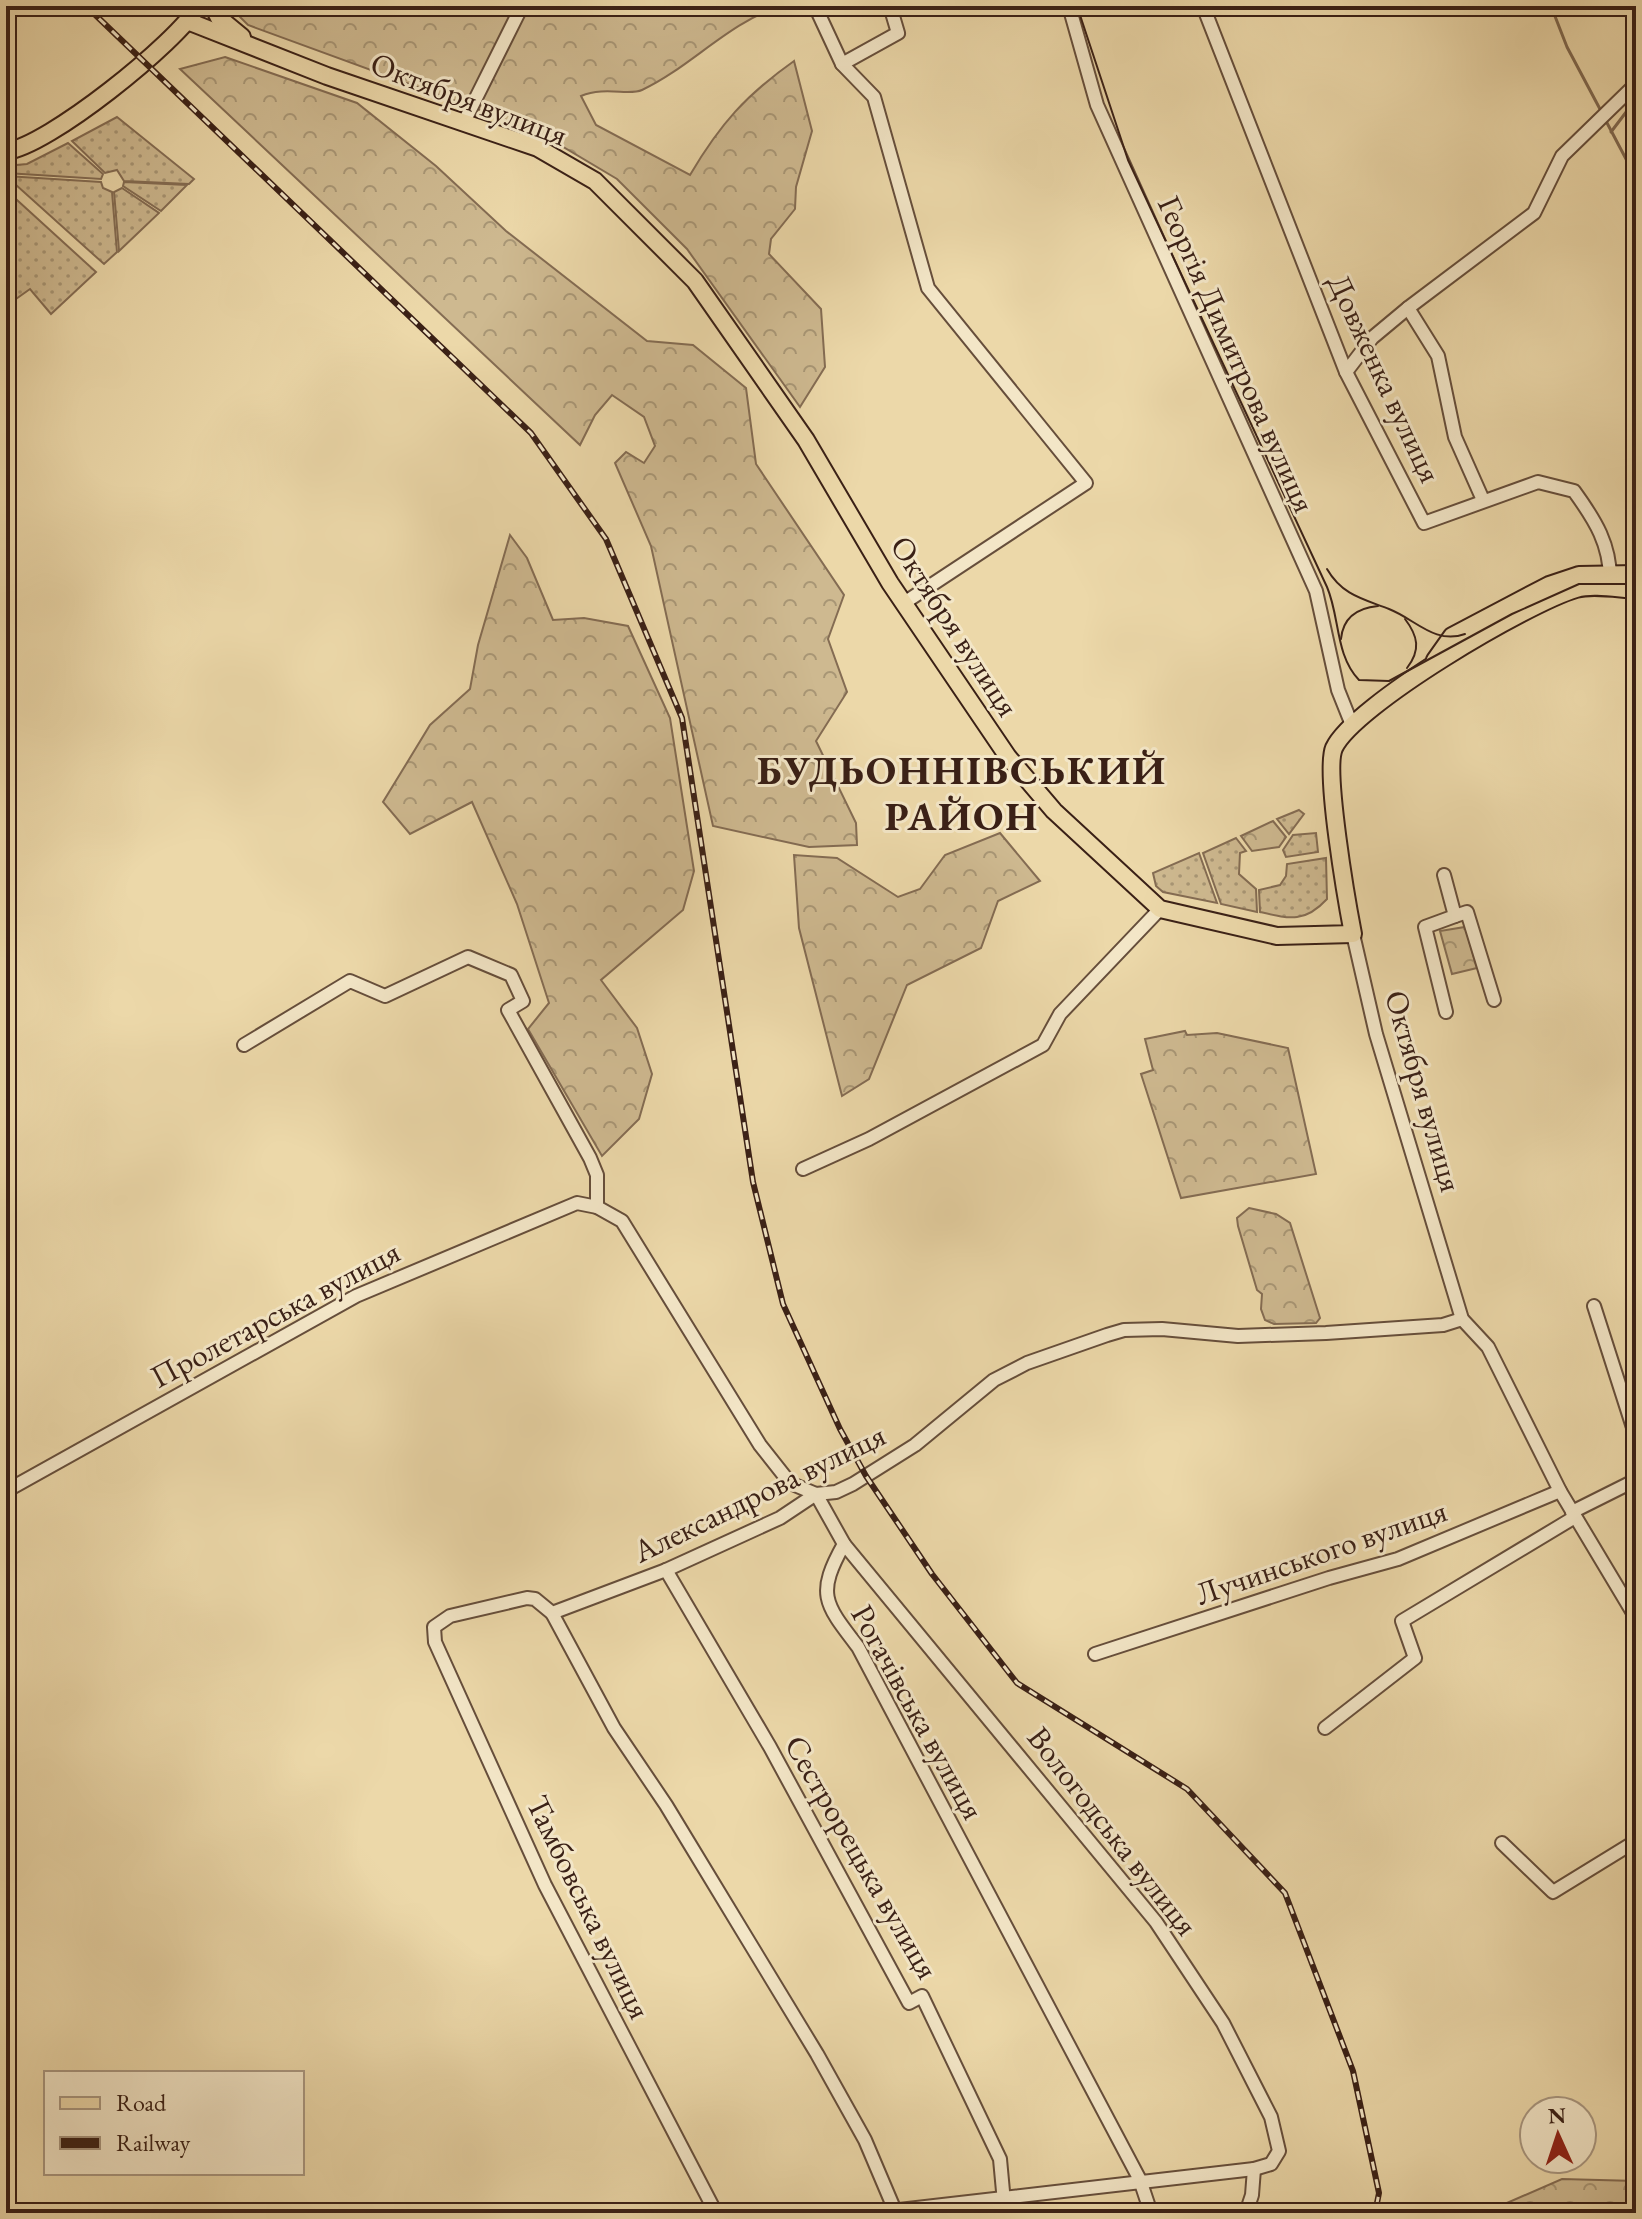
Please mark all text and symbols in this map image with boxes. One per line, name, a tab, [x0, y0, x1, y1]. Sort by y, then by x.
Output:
street label: Октября вулиця	[365, 42, 573, 156]
street label: Георгія Димитрова вулиця	[1148, 189, 1326, 519]
street label: Довженка вулиця	[1318, 267, 1452, 489]
street label: Октября вулиця	[881, 527, 1029, 725]
district label: БУДЬОННІВСЬКИЙ РАЙОН	[757, 744, 1167, 842]
street label: Октября вулиця	[1375, 985, 1473, 1197]
street label: Пролетарська вулиця	[143, 1230, 407, 1398]
street label: Александрова вулиця	[625, 1414, 892, 1573]
street label: Лучинського вулиця	[1190, 1489, 1452, 1615]
street label: Рогачівська вулиця	[842, 1597, 994, 1827]
street label: Вологодська вулиця	[1018, 1718, 1208, 1944]
street label: Сестрорецька вулиця	[775, 1728, 949, 1986]
street label: Тамбовська вулиця	[517, 1788, 661, 2026]
legend	[44, 2071, 304, 2175]
text: Road	[116, 2087, 167, 2118]
north arrow	[1518, 2095, 1598, 2175]
text: N	[1547, 2101, 1567, 2130]
text: Railway	[116, 2127, 191, 2158]

